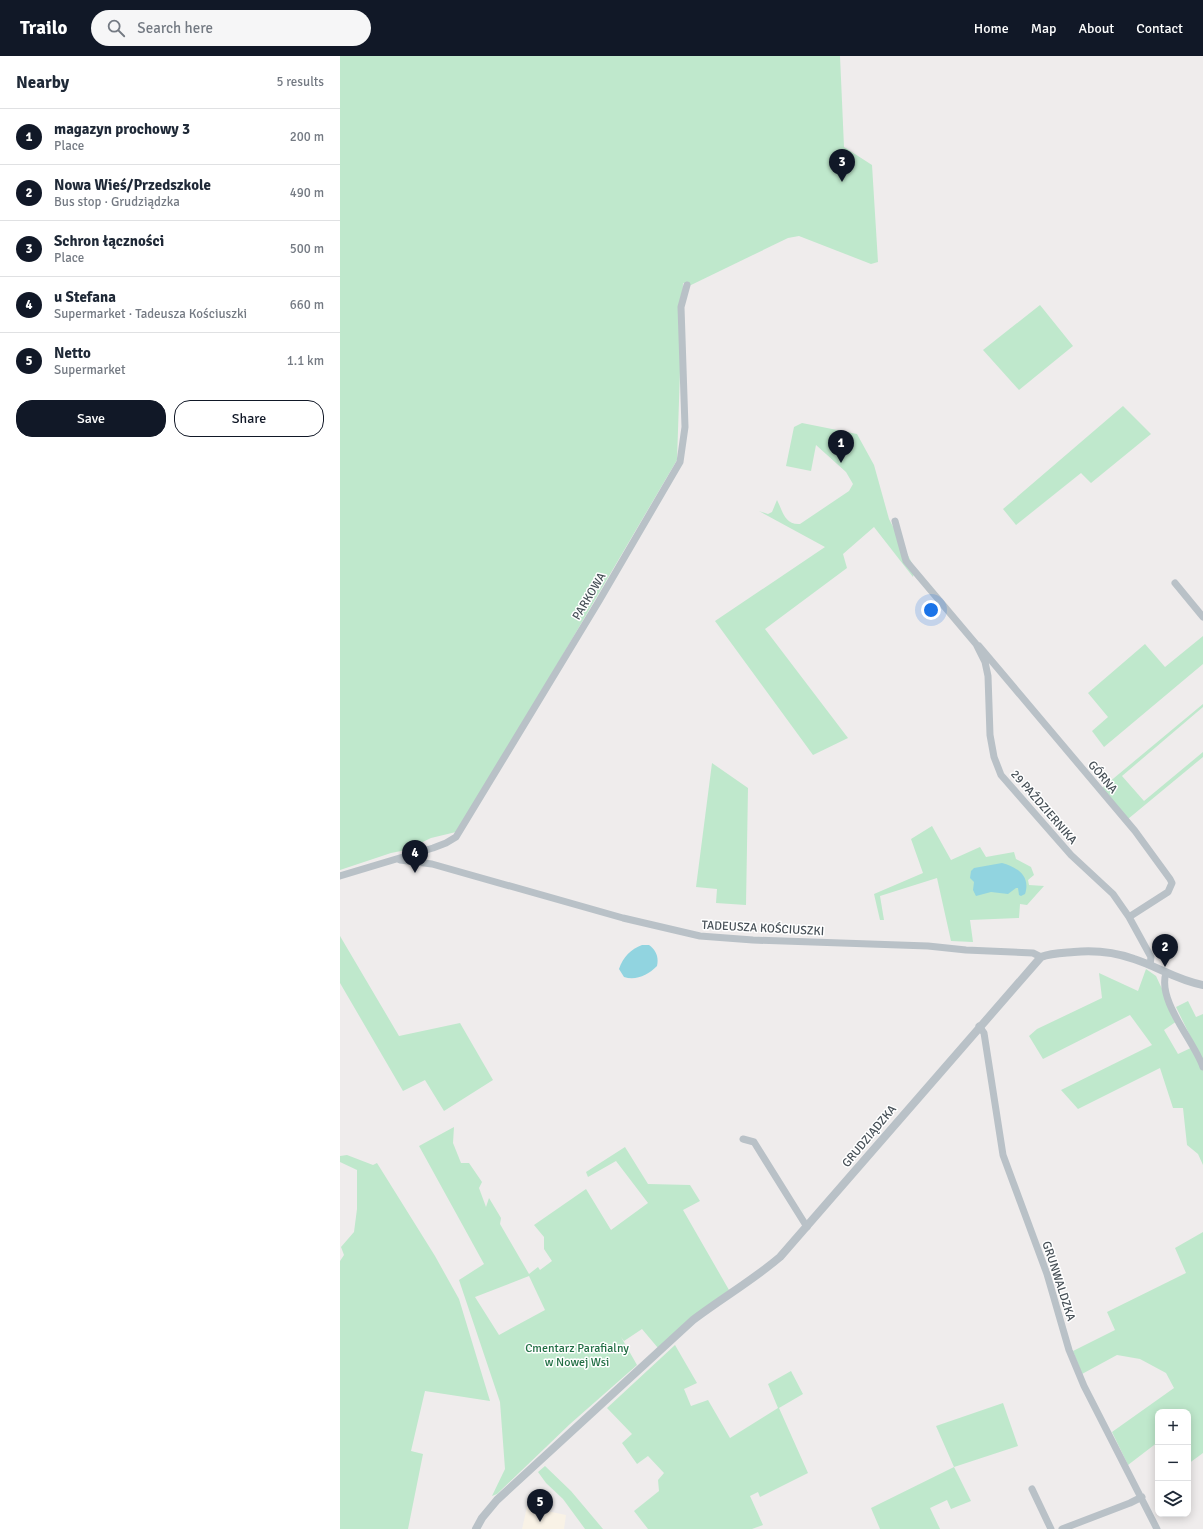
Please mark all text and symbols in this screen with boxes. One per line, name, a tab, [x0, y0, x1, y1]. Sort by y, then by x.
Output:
search box	[91, 10, 371, 46]
text: Trailo	[20, 16, 67, 40]
icon: search	[105, 17, 127, 39]
text: Search here	[137, 19, 213, 37]
text: Home	[974, 20, 1009, 37]
text: Map	[1031, 20, 1056, 37]
text: About	[1078, 20, 1114, 37]
text: Contact	[1136, 20, 1183, 37]
text: Nearby	[16, 72, 69, 93]
text: 5 results	[276, 74, 324, 90]
text: magazyn prochowy 3	[54, 120, 190, 138]
text: 1	[25, 129, 33, 145]
text: 200 m	[290, 129, 324, 145]
text: Place	[54, 138, 84, 154]
pin: 3	[829, 149, 855, 182]
text: Nowa Wieś/Przedszkole	[54, 176, 211, 194]
text: 2	[25, 185, 33, 201]
text: 490 m	[290, 185, 324, 201]
text: Bus stop · Grudziądzka	[54, 194, 180, 210]
text: Schron łączności	[54, 232, 164, 250]
text: 3	[25, 241, 33, 257]
text: 500 m	[290, 241, 324, 257]
text: Place	[54, 250, 84, 266]
text: u Stefana	[54, 288, 116, 306]
text: 4	[25, 297, 33, 313]
text: 660 m	[290, 297, 324, 313]
text: Supermarket · Tadeusza Kościuszki	[54, 306, 247, 322]
text: Netto	[54, 344, 91, 362]
text: 5	[25, 353, 33, 369]
text: 1.1 km	[287, 353, 324, 369]
text: Supermarket	[54, 362, 126, 378]
button: Save	[16, 400, 166, 437]
button: Share	[174, 400, 324, 437]
pin: 1	[828, 430, 854, 463]
street label: PARKOWA	[569, 569, 610, 623]
your location	[921, 600, 941, 620]
street label: GÓRNA	[1085, 758, 1121, 797]
street label: 29 PAŹDZIERNIKA	[1007, 767, 1080, 848]
pin: 4	[402, 840, 428, 873]
street label: TADEUSZA KOŚCIUSZKI	[701, 918, 825, 939]
pin: 2	[1152, 934, 1178, 967]
street label: GRUDZIĄDZKA	[839, 1102, 900, 1171]
street label: GRUNWALDZKA	[1039, 1239, 1079, 1324]
park label: Cmentarz Parafialny w Nowej Wsi	[525, 1341, 629, 1370]
map controls	[1155, 1409, 1191, 1517]
button: +	[1155, 1409, 1191, 1445]
button: −	[1155, 1445, 1191, 1481]
button: layers	[1155, 1481, 1191, 1517]
pin: 5	[527, 1489, 553, 1522]

